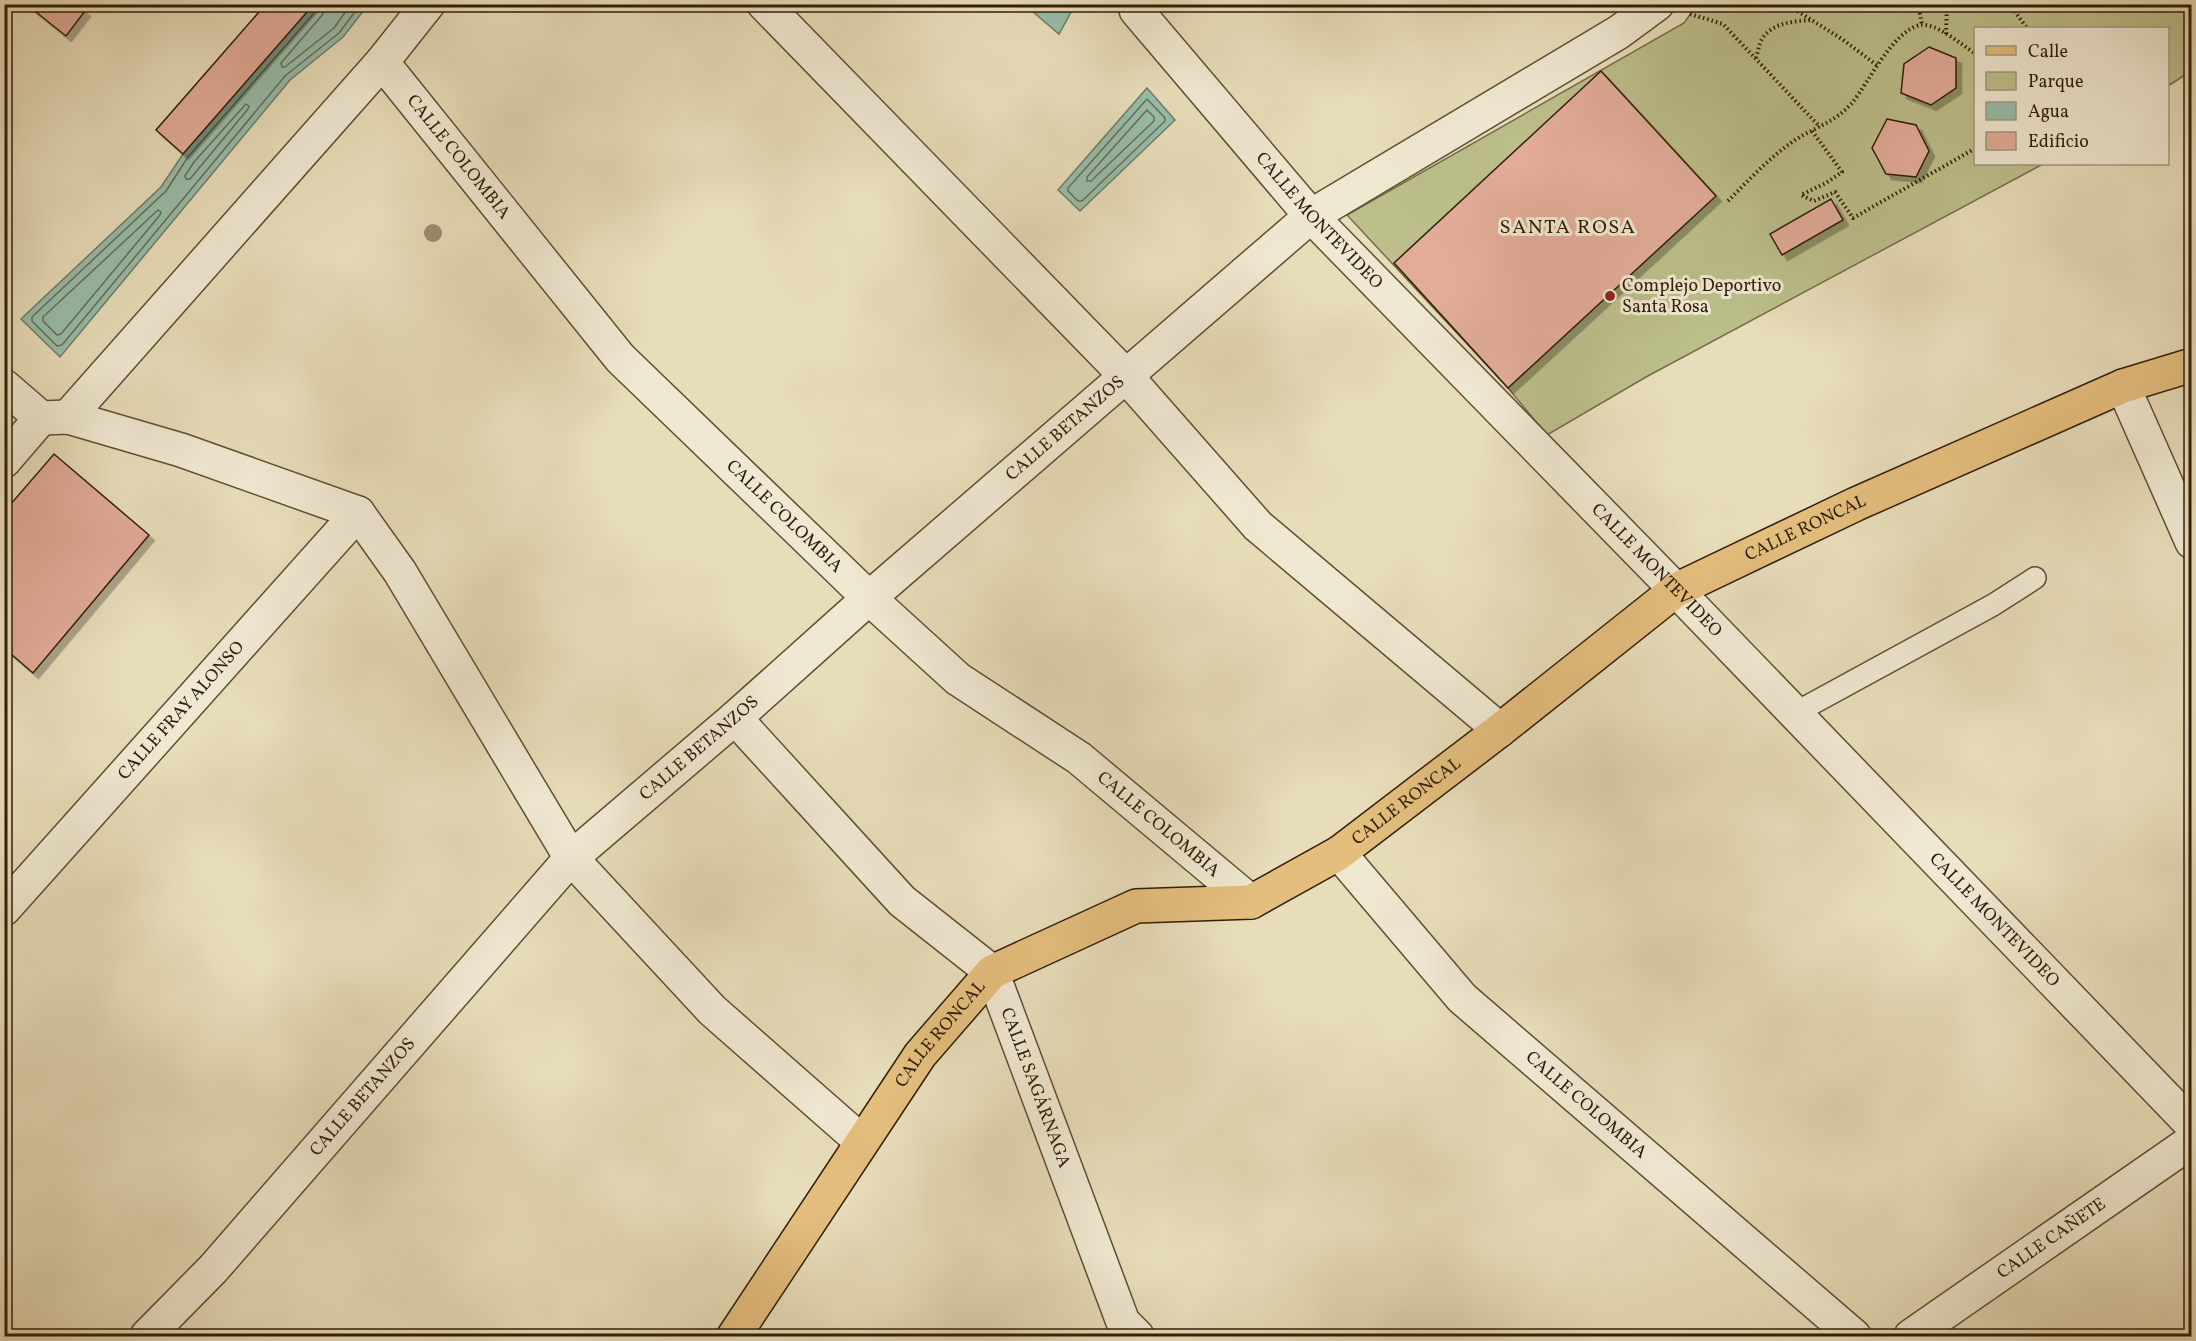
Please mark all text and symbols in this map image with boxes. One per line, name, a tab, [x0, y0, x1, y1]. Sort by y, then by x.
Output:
legend	[1974, 27, 2169, 165]
text: Calle	[2028, 40, 2068, 65]
text: Parque	[2028, 70, 2083, 95]
street label: CALLE COLOMBIA	[401, 89, 517, 225]
text: Agua	[2028, 100, 2069, 125]
text: Edificio	[2028, 130, 2089, 155]
street label: CALLE MONTEVIDEO	[1250, 147, 1389, 295]
district label: SANTA ROSA	[1500, 214, 1636, 242]
place label: Complejo Deportivo Santa Rosa	[1622, 274, 1781, 320]
marker: Complejo Deportivo Santa Rosa	[1603, 289, 1617, 303]
street label: CALLE BETANZOS	[1000, 370, 1130, 487]
street label: CALLE COLOMBIA	[720, 454, 848, 579]
street label: CALLE RONCAL	[1741, 489, 1870, 568]
street label: CALLE MONTEVIDEO	[1585, 498, 1728, 643]
street label: CALLE FRAY ALONSO	[112, 636, 250, 786]
street label: CALLE BETANZOS	[634, 690, 764, 807]
street label: CALLE RONCAL	[1347, 752, 1466, 851]
street label: CALLE COLOMBIA	[1091, 766, 1226, 884]
street label: CALLE MONTEVIDEO	[1923, 847, 2065, 993]
street label: CALLE RONCAL	[889, 975, 992, 1093]
street label: CALLE SAGÁRNAGA	[994, 1004, 1077, 1172]
street label: CALLE BETANZOS	[304, 1032, 421, 1162]
street label: CALLE COLOMBIA	[1520, 1045, 1653, 1165]
street label: CALLE CAÑETE	[1992, 1192, 2111, 1285]

